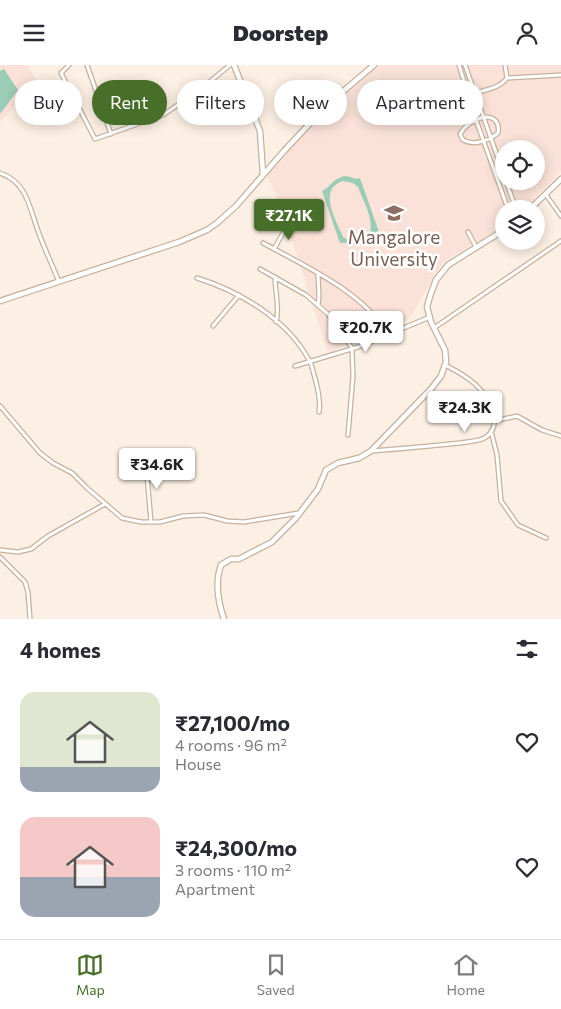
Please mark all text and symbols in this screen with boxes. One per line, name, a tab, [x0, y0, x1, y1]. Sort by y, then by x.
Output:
icon: menu	[20, 19, 48, 47]
text: Doorstep	[233, 19, 328, 46]
icon: person	[513, 19, 541, 47]
chip: Buy	[15, 80, 82, 125]
chip: Rent	[92, 80, 167, 125]
chip: Filters	[177, 80, 264, 125]
chip: New	[274, 80, 347, 125]
chip: Apartment	[357, 80, 483, 125]
map controls	[495, 140, 545, 250]
button: locate	[495, 140, 545, 190]
pin: ₹27.1K	[248, 199, 330, 241]
button: layers	[495, 200, 545, 250]
school or university icon: Mangalore University	[383, 202, 405, 224]
text: ₹27.1K	[265, 205, 313, 224]
place label: Mangalore University	[348, 225, 440, 270]
pin: ₹20.7K	[325, 311, 407, 353]
text: ₹20.7K	[339, 317, 393, 336]
pin: ₹24.3K	[424, 391, 506, 433]
text: ₹24.3K	[438, 397, 492, 416]
pin: ₹34.6K	[116, 447, 198, 490]
text: ₹34.6K	[130, 454, 184, 473]
icon: filters	[513, 635, 541, 663]
text: 4 homes	[20, 637, 101, 662]
text: ₹27,100/mo	[175, 710, 290, 735]
icon: home	[60, 712, 120, 772]
icon: heart	[513, 728, 541, 756]
text: 4 rooms · 96 m²	[175, 735, 287, 754]
text: House	[175, 754, 221, 773]
text: ₹24,300/mo	[175, 835, 297, 860]
icon: home	[60, 837, 120, 897]
icon: heart	[513, 853, 541, 881]
text: 3 rooms · 110 m²	[175, 860, 291, 879]
text: Apartment	[175, 879, 255, 898]
tab: Map	[76, 951, 105, 998]
tab: Saved	[257, 951, 295, 998]
tab: Home	[447, 951, 485, 998]

